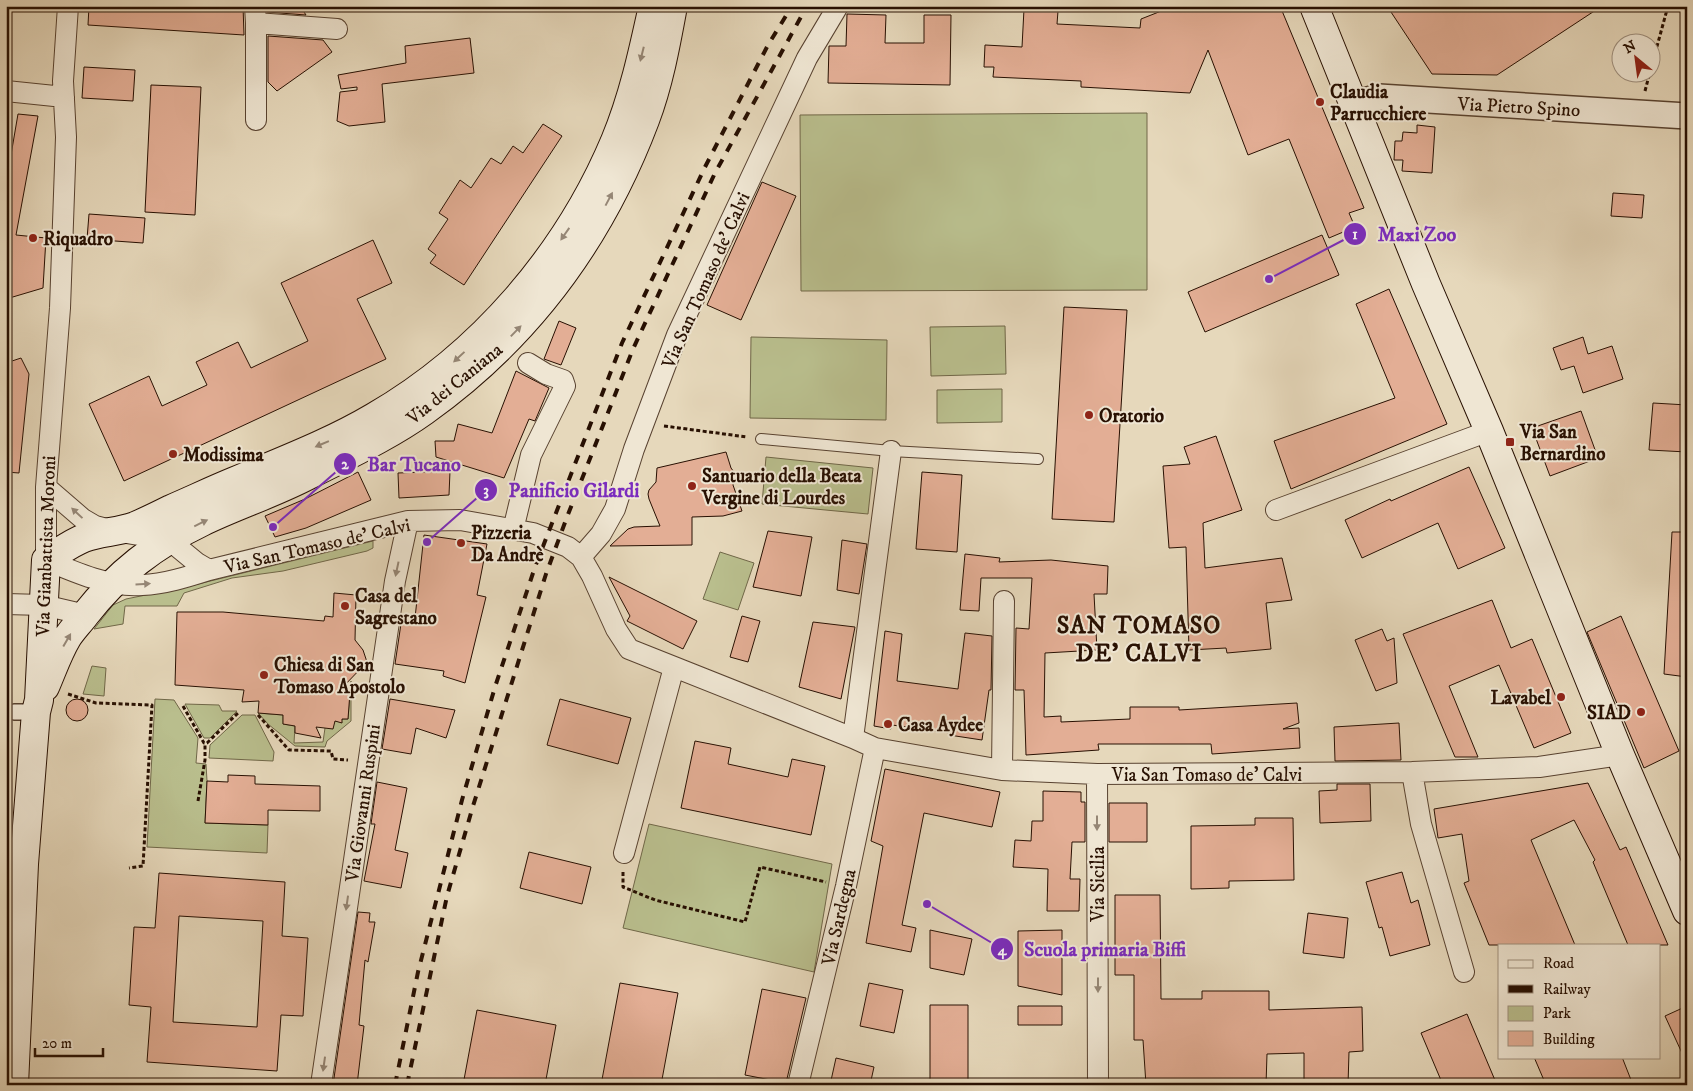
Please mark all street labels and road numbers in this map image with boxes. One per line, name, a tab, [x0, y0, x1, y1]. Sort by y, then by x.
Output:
street label: Via Pietro Spino	[1456, 93, 1581, 122]
street label: Via San Tomaso de' Calvi	[657, 189, 756, 373]
street label: Via dei Caniana	[402, 338, 508, 431]
street label: Via Gianbattista Moroni	[32, 455, 61, 638]
street label: Via San Tomaso de' Calvi	[221, 514, 413, 579]
street label: Via Giovanni Ruspini	[341, 723, 386, 885]
street label: Via San Tomaso de' Calvi	[1111, 764, 1302, 787]
street label: Via Sicilia	[1087, 846, 1110, 923]
street label: Via Sardegna	[817, 867, 862, 969]

